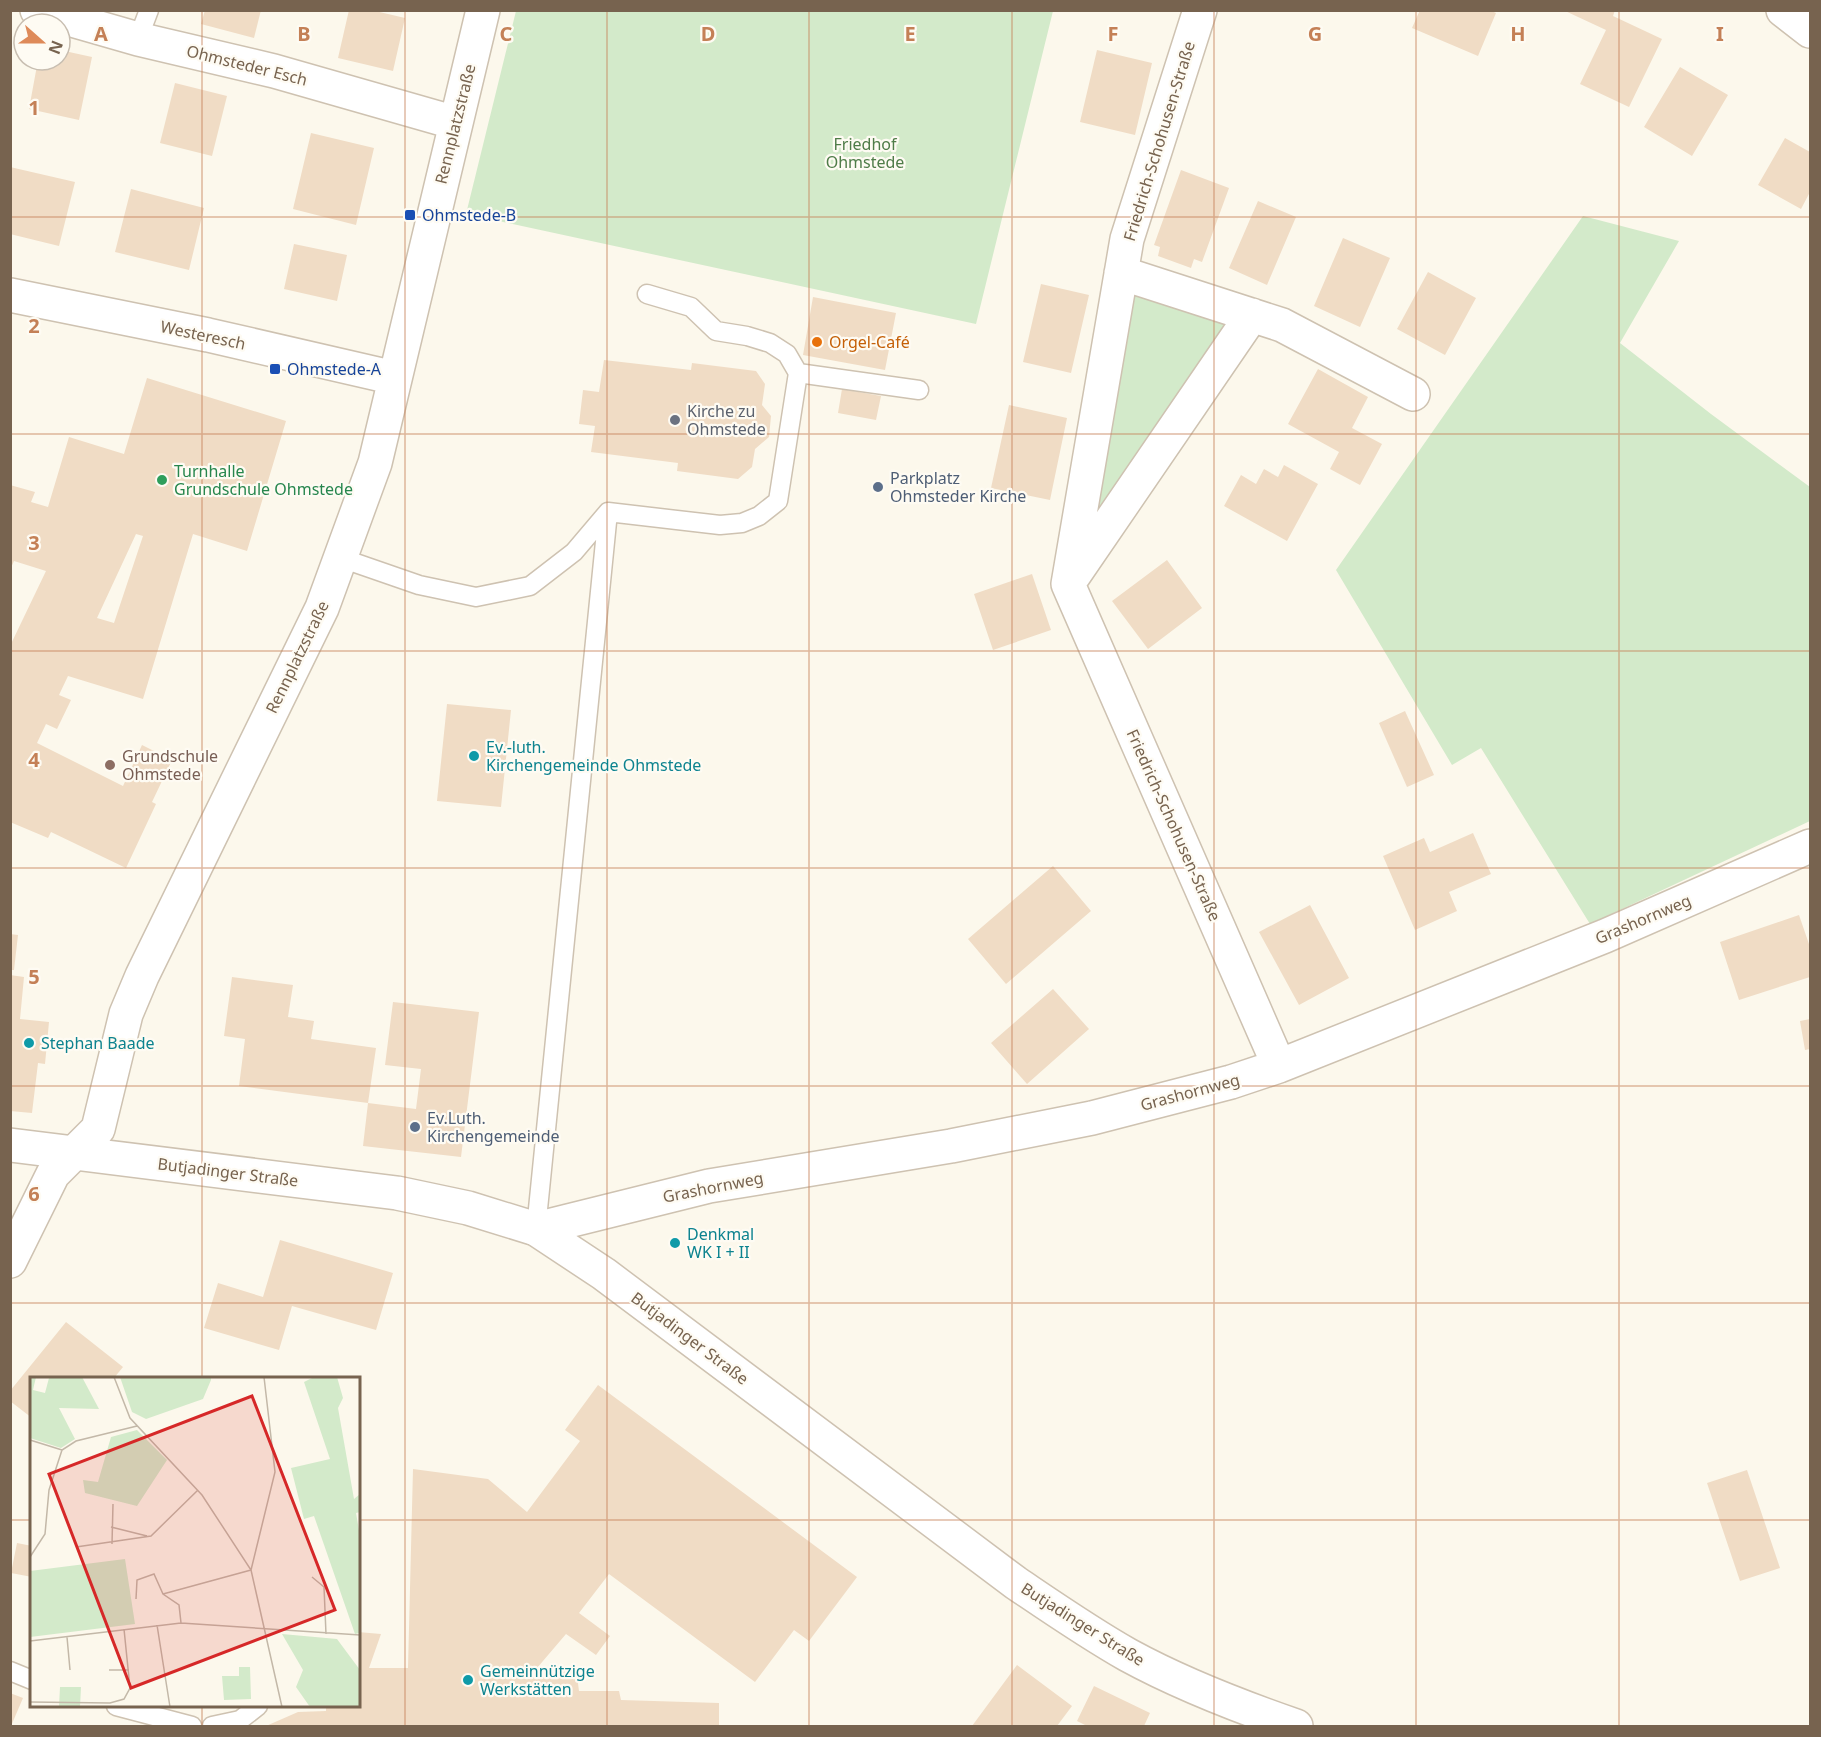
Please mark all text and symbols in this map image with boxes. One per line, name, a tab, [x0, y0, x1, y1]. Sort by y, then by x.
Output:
north arrow	[12, 12, 72, 72]
text: A	[94, 20, 108, 47]
text: B	[297, 20, 311, 47]
text: C	[500, 20, 513, 47]
text: D	[701, 20, 715, 47]
text: E	[904, 20, 916, 47]
text: F	[1108, 20, 1118, 47]
text: G	[1308, 20, 1322, 47]
text: H	[1510, 20, 1526, 47]
text: I	[1716, 20, 1724, 47]
text: N	[43, 37, 69, 57]
street label: Friedrich-Schohusen-Straße	[1118, 38, 1200, 244]
street label: Ohmsteder Esch	[184, 39, 310, 91]
street label: Rennplatzstraße	[429, 62, 481, 186]
text: 1	[28, 94, 40, 121]
park label: Friedhof Ohmstede	[826, 133, 904, 173]
place label: Ohmstede-B	[422, 204, 516, 226]
marker: Ohmstede-B	[403, 208, 417, 222]
text: 2	[28, 312, 40, 339]
street label: Westeresch	[158, 315, 248, 355]
place label: Orgel-Café	[829, 331, 910, 353]
marker: Orgel-Café	[810, 335, 824, 349]
place label: Ohmstede-A	[287, 358, 382, 380]
marker: Ohmstede-A	[268, 362, 282, 376]
place label: Kirche zu Ohmstede	[687, 400, 766, 440]
marker: Kirche zu Ohmstede	[668, 413, 682, 427]
place label: Turnhalle Grundschule Ohmstede	[174, 460, 353, 500]
place label: Parkplatz Ohmsteder Kirche	[890, 467, 1026, 507]
marker: Turnhalle Grundschule Ohmstede	[155, 473, 169, 487]
marker: Parkplatz Ohmsteder Kirche	[871, 480, 885, 494]
text: 3	[28, 529, 40, 556]
street label: Rennplatzstraße	[260, 597, 334, 717]
street label: Friedrich-Schohusen-Straße	[1122, 726, 1226, 924]
place label: Ev.-luth. Kirchengemeinde Ohmstede	[486, 736, 701, 776]
place label: Grundschule Ohmstede	[122, 745, 218, 785]
text: 4	[28, 746, 40, 773]
marker: Ev.-luth. Kirchengemeinde Ohmstede	[467, 749, 481, 763]
marker: Grundschule Ohmstede	[103, 758, 117, 772]
street label: Grashornweg	[1592, 889, 1694, 949]
text: 5	[28, 963, 40, 990]
place label: Stephan Baade	[41, 1032, 155, 1054]
marker: Stephan Baade	[22, 1036, 36, 1050]
street label: Grashornweg	[1138, 1068, 1242, 1116]
place label: Ev.Luth. Kirchengemeinde	[427, 1107, 560, 1147]
marker: Ev.Luth. Kirchengemeinde	[408, 1120, 422, 1134]
street label: Butjadinger Straße	[156, 1152, 300, 1192]
street label: Grashornweg	[661, 1166, 765, 1208]
text: 6	[28, 1180, 40, 1207]
place label: Denkmal WK I + II	[687, 1223, 754, 1263]
marker: Denkmal WK I + II	[668, 1236, 682, 1250]
street label: Butjadinger Straße	[627, 1287, 753, 1389]
inset map	[30, 1377, 360, 1707]
street label: Butjadinger Straße	[1017, 1577, 1149, 1671]
place label: Gemeinnützige Werkstätten	[480, 1660, 595, 1700]
marker: Gemeinnützige Werkstätten	[461, 1673, 475, 1687]

